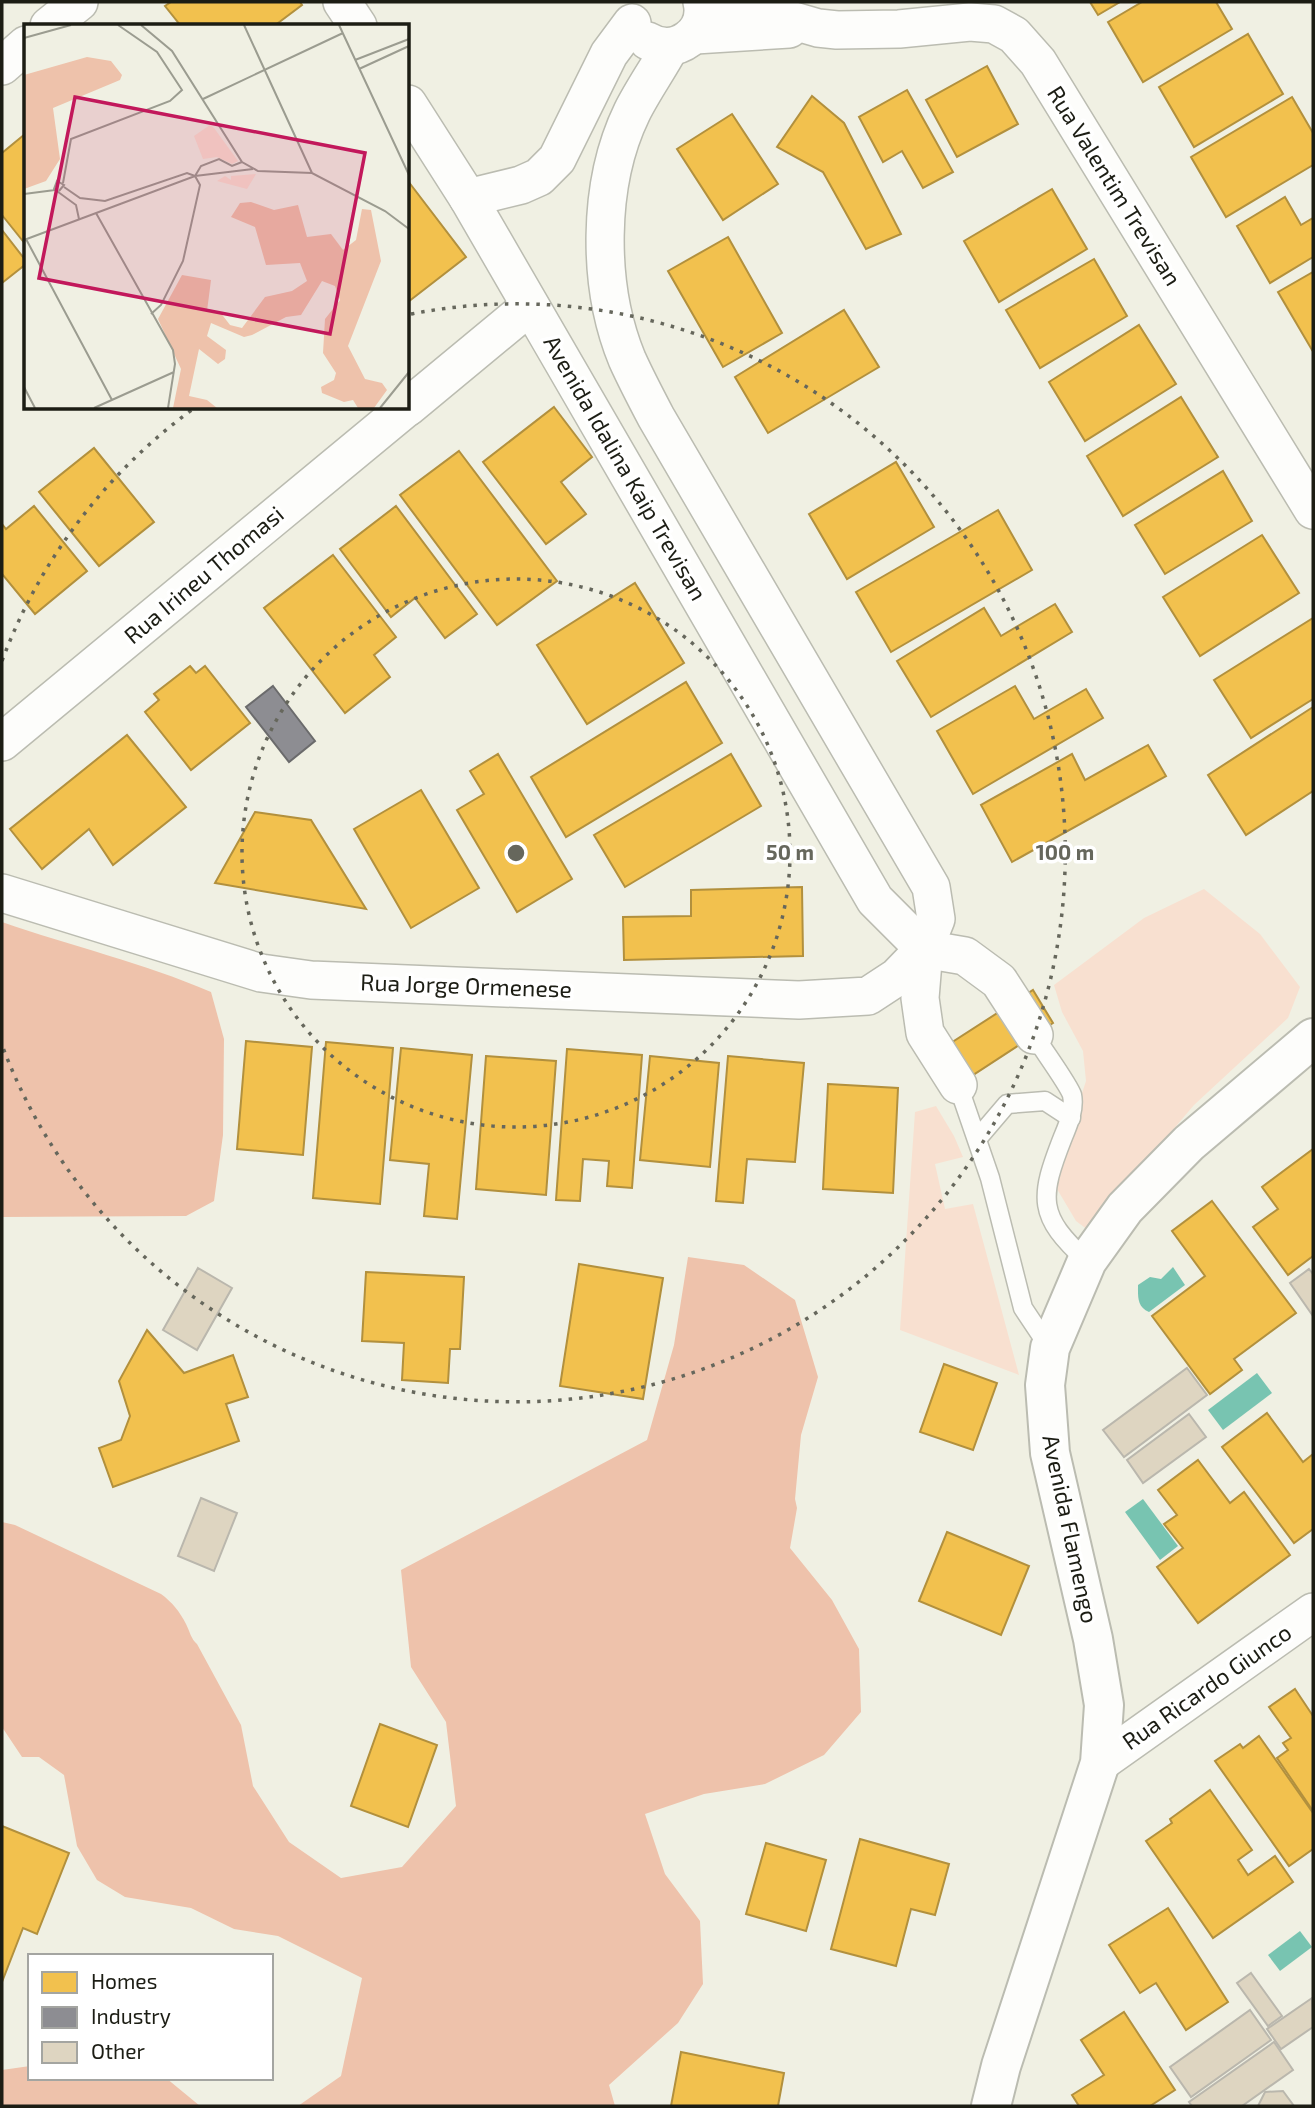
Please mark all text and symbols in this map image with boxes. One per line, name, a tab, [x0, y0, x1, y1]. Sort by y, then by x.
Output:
inset map	[24, 24, 410, 410]
street label: Rua Valentim Trevisan	[1042, 80, 1188, 291]
street label: Avenida Idalina Kaip Trevisan	[538, 330, 713, 605]
street label: Rua Irineu Thomasi	[118, 499, 289, 649]
text: 50 m	[766, 839, 814, 864]
text: 100 m	[1036, 839, 1094, 864]
centre of rings	[504, 841, 528, 865]
street label: Rua Jorge Ormenese	[360, 967, 572, 1003]
street label: Avenida Flamengo	[1037, 1432, 1105, 1625]
street label: Rua Ricardo Giunco	[1116, 1617, 1296, 1755]
legend	[28, 1954, 273, 2080]
text: Homes	[91, 1968, 157, 1993]
text: Industry	[91, 2003, 171, 2028]
text: Other	[91, 2038, 146, 2063]

